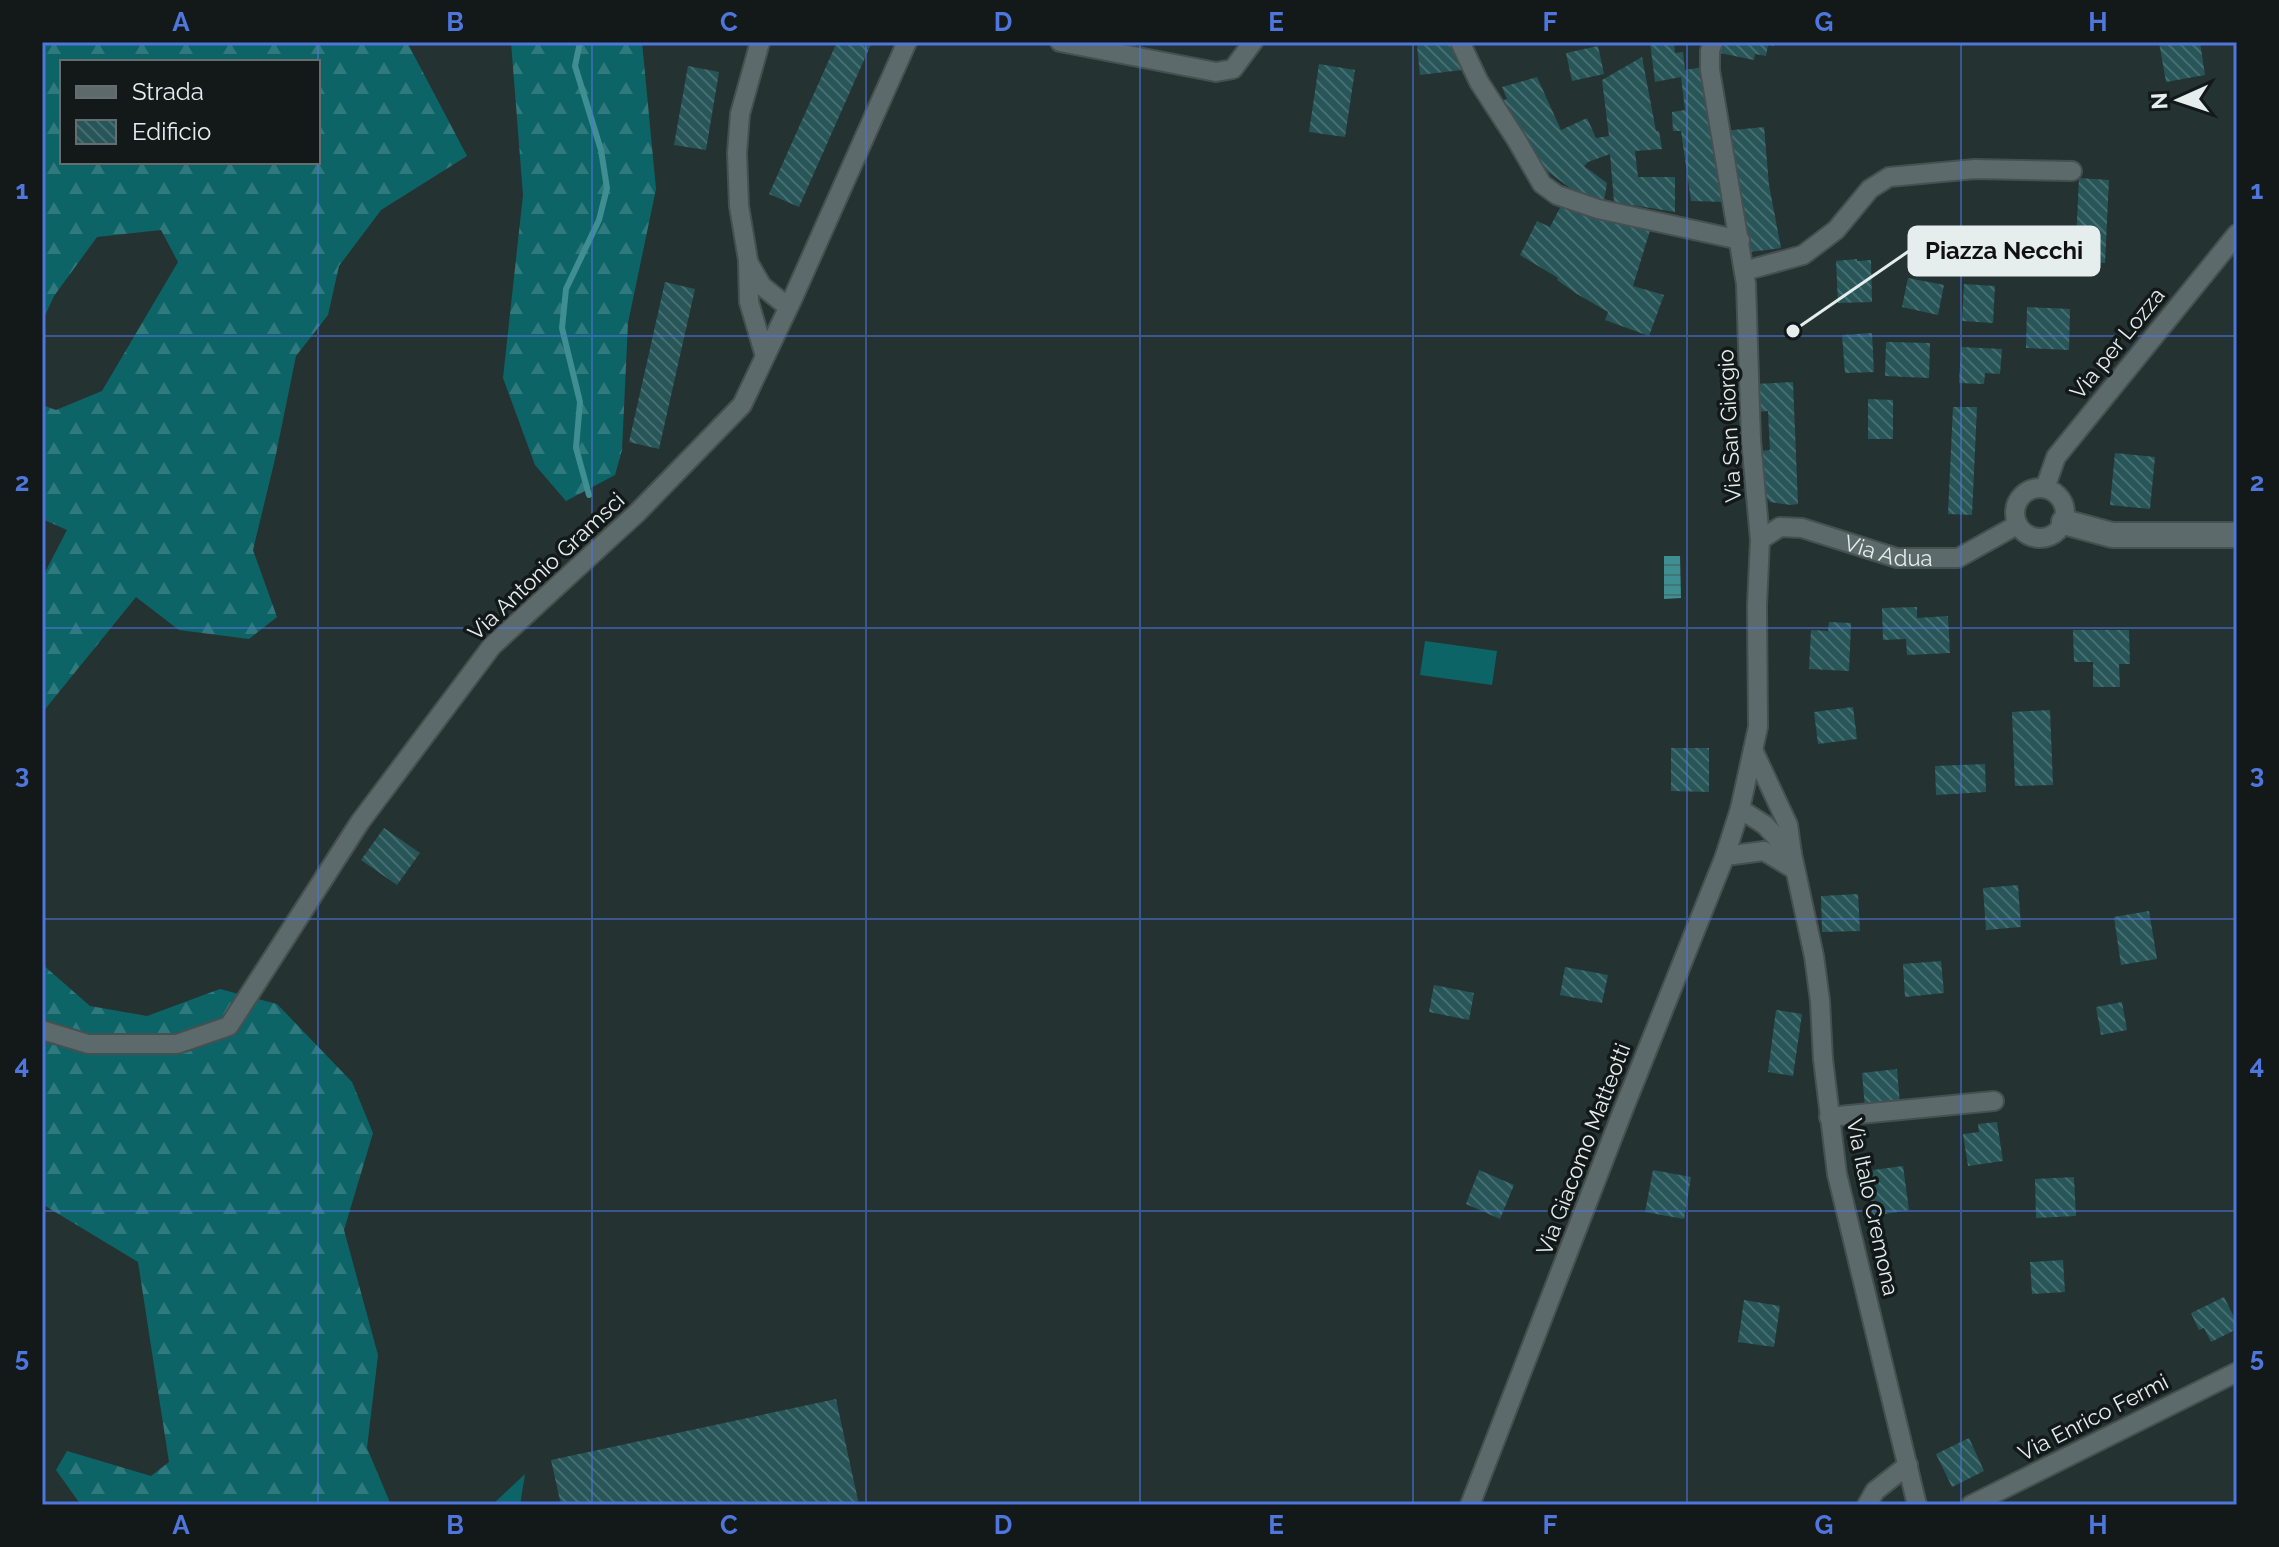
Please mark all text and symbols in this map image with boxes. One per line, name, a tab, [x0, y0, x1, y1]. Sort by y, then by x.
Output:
text: A	[172, 7, 190, 37]
text: B	[446, 7, 464, 37]
text: C	[720, 7, 738, 37]
text: D	[994, 7, 1012, 37]
text: E	[1268, 7, 1284, 37]
text: F	[1543, 7, 1558, 37]
text: G	[1815, 7, 1833, 37]
text: H	[2088, 7, 2108, 37]
legend	[60, 60, 320, 164]
north arrow	[2139, 60, 2219, 140]
text: Strada	[132, 77, 204, 106]
text: N	[2146, 92, 2172, 110]
text: Edificio	[132, 117, 211, 146]
text: 1	[16, 175, 29, 205]
text: 1	[2251, 175, 2264, 205]
callout: Piazza Necchi	[1909, 227, 2099, 275]
text: Piazza Necchi	[1925, 236, 2083, 265]
street label: Via per Lozza	[2064, 282, 2170, 404]
street label: Via San Giorgio	[1712, 349, 1746, 503]
text: 2	[15, 467, 29, 497]
text: 2	[2250, 467, 2264, 497]
street label: Via Antonio Gramsci	[463, 487, 629, 645]
street label: Via Adua	[1841, 529, 1932, 571]
text: 3	[15, 759, 29, 789]
text: 3	[2250, 759, 2264, 789]
street label: Via Giacomo Matteotti	[1531, 1039, 1635, 1259]
text: 4	[15, 1050, 29, 1080]
text: 4	[2250, 1050, 2264, 1080]
street label: Via Italo Cremona	[1842, 1116, 1904, 1298]
text: 5	[15, 1342, 29, 1372]
text: 5	[2250, 1342, 2264, 1372]
street label: Via Enrico Fermi	[2014, 1368, 2172, 1466]
text: A	[172, 1510, 190, 1540]
text: B	[446, 1510, 464, 1540]
text: C	[720, 1510, 738, 1540]
text: D	[994, 1510, 1012, 1540]
text: E	[1268, 1510, 1284, 1540]
text: F	[1543, 1510, 1558, 1540]
text: G	[1815, 1510, 1833, 1540]
text: H	[2088, 1510, 2108, 1540]

